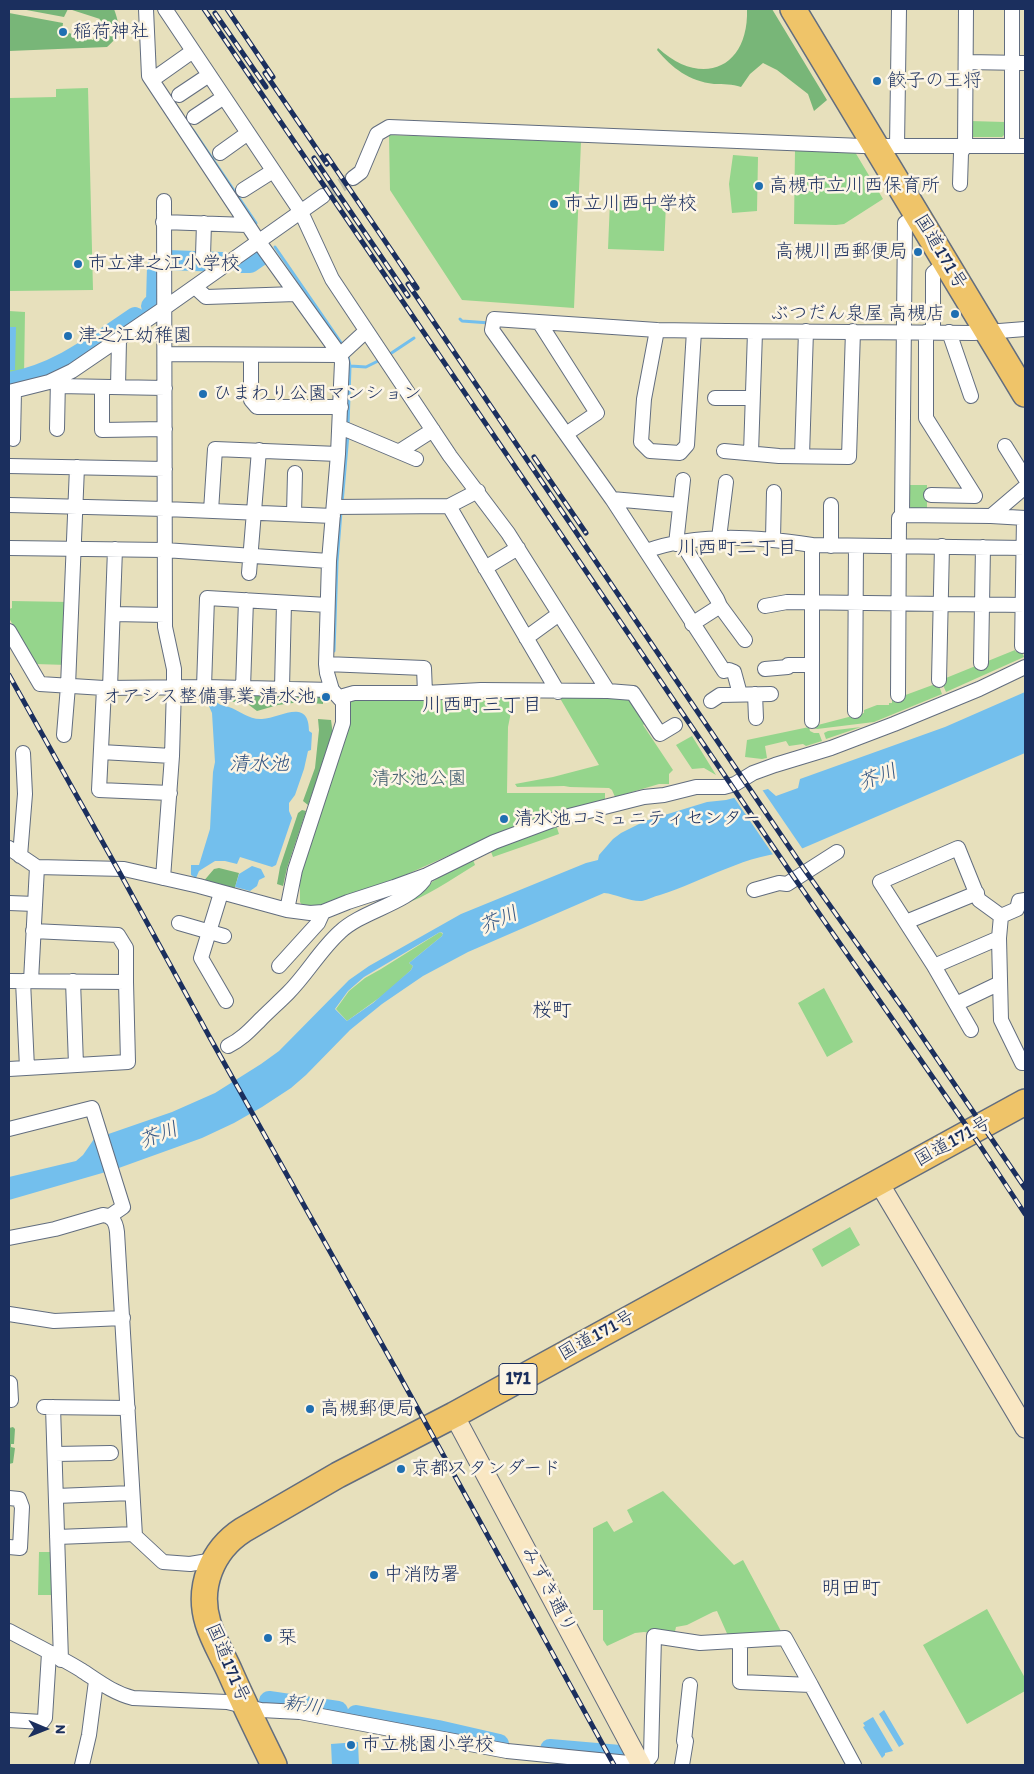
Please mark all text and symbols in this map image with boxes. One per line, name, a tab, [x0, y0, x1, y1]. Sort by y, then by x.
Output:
place label: 稲荷神社	[73, 21, 149, 43]
marker: 稲荷神社	[57, 26, 69, 38]
place label: 餃子の王将	[887, 70, 982, 92]
marker: 餃子の王将	[871, 75, 883, 87]
place label: 高槻市立川西保育所	[769, 175, 940, 197]
marker: 高槻市立川西保育所	[753, 180, 765, 192]
place label: 市立川西中学校	[564, 193, 697, 215]
marker: 市立川西中学校	[548, 198, 560, 210]
street label: 国道171号	[909, 210, 971, 294]
place label: 高槻川西郵便局	[775, 241, 908, 263]
marker: 高槻川西郵便局	[912, 246, 924, 258]
place label: 市立津之江小学校	[88, 253, 240, 275]
marker: 市立津之江小学校	[72, 258, 84, 270]
place label: ぶつだん泉屋 高槻店	[770, 303, 945, 325]
marker: ぶつだん泉屋 高槻店	[949, 308, 961, 320]
place label: 津之江幼稚園	[78, 325, 192, 347]
marker: 津之江幼稚園	[62, 330, 74, 342]
place label: ひまわり公園マンション	[213, 383, 422, 405]
marker: ひまわり公園マンション	[197, 388, 209, 400]
district label: 川西町二丁目	[677, 537, 797, 561]
place label: オアシス整備事業 清水池	[103, 686, 316, 708]
marker: オアシス整備事業 清水池	[320, 691, 332, 703]
district label: 川西町三丁目	[422, 694, 542, 718]
water label: 清水池	[229, 753, 289, 777]
water label: 芥川	[855, 760, 901, 796]
park label: 清水池公園	[372, 768, 466, 790]
place label: 清水池コミュニティセンター	[514, 808, 761, 830]
marker: 清水池コミュニティセンター	[498, 813, 510, 825]
water label: 芥川	[476, 902, 522, 940]
district label: 桜町	[532, 999, 572, 1023]
street label: 国道171号	[911, 1112, 995, 1172]
water label: 芥川	[136, 1118, 182, 1154]
street label: 国道171号	[555, 1306, 639, 1366]
road number: 171	[499, 1364, 537, 1395]
place label: 高槻郵便局	[320, 1398, 415, 1420]
marker: 高槻郵便局	[304, 1403, 316, 1415]
place label: 京都スタンダード	[411, 1458, 561, 1480]
marker: 京都スタンダード	[395, 1463, 407, 1475]
street label: みずき通り	[516, 1543, 580, 1637]
place label: 中消防署	[384, 1564, 460, 1586]
marker: 中消防署	[368, 1569, 380, 1581]
district label: 明田町	[821, 1577, 881, 1601]
street label: 国道171号	[200, 1620, 254, 1706]
place label: 栞	[278, 1627, 297, 1649]
marker: 栞	[262, 1632, 274, 1644]
water label: 新川	[281, 1691, 325, 1721]
north arrow	[20, 1704, 70, 1754]
text: N	[52, 1724, 69, 1734]
place label: 市立桃園小学校	[361, 1734, 494, 1756]
marker: 市立桃園小学校	[345, 1739, 357, 1751]

